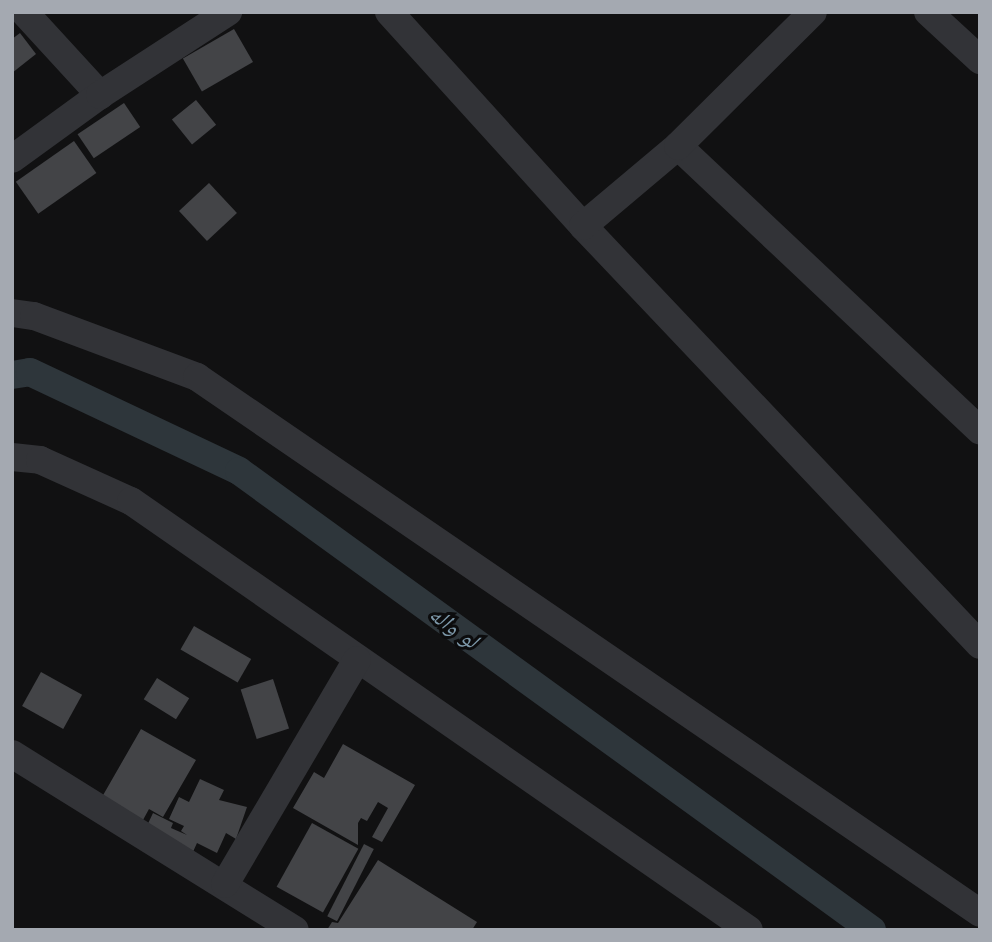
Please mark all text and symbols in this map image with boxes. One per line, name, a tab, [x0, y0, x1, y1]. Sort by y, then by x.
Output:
water label: لو واله	[424, 600, 484, 654]

